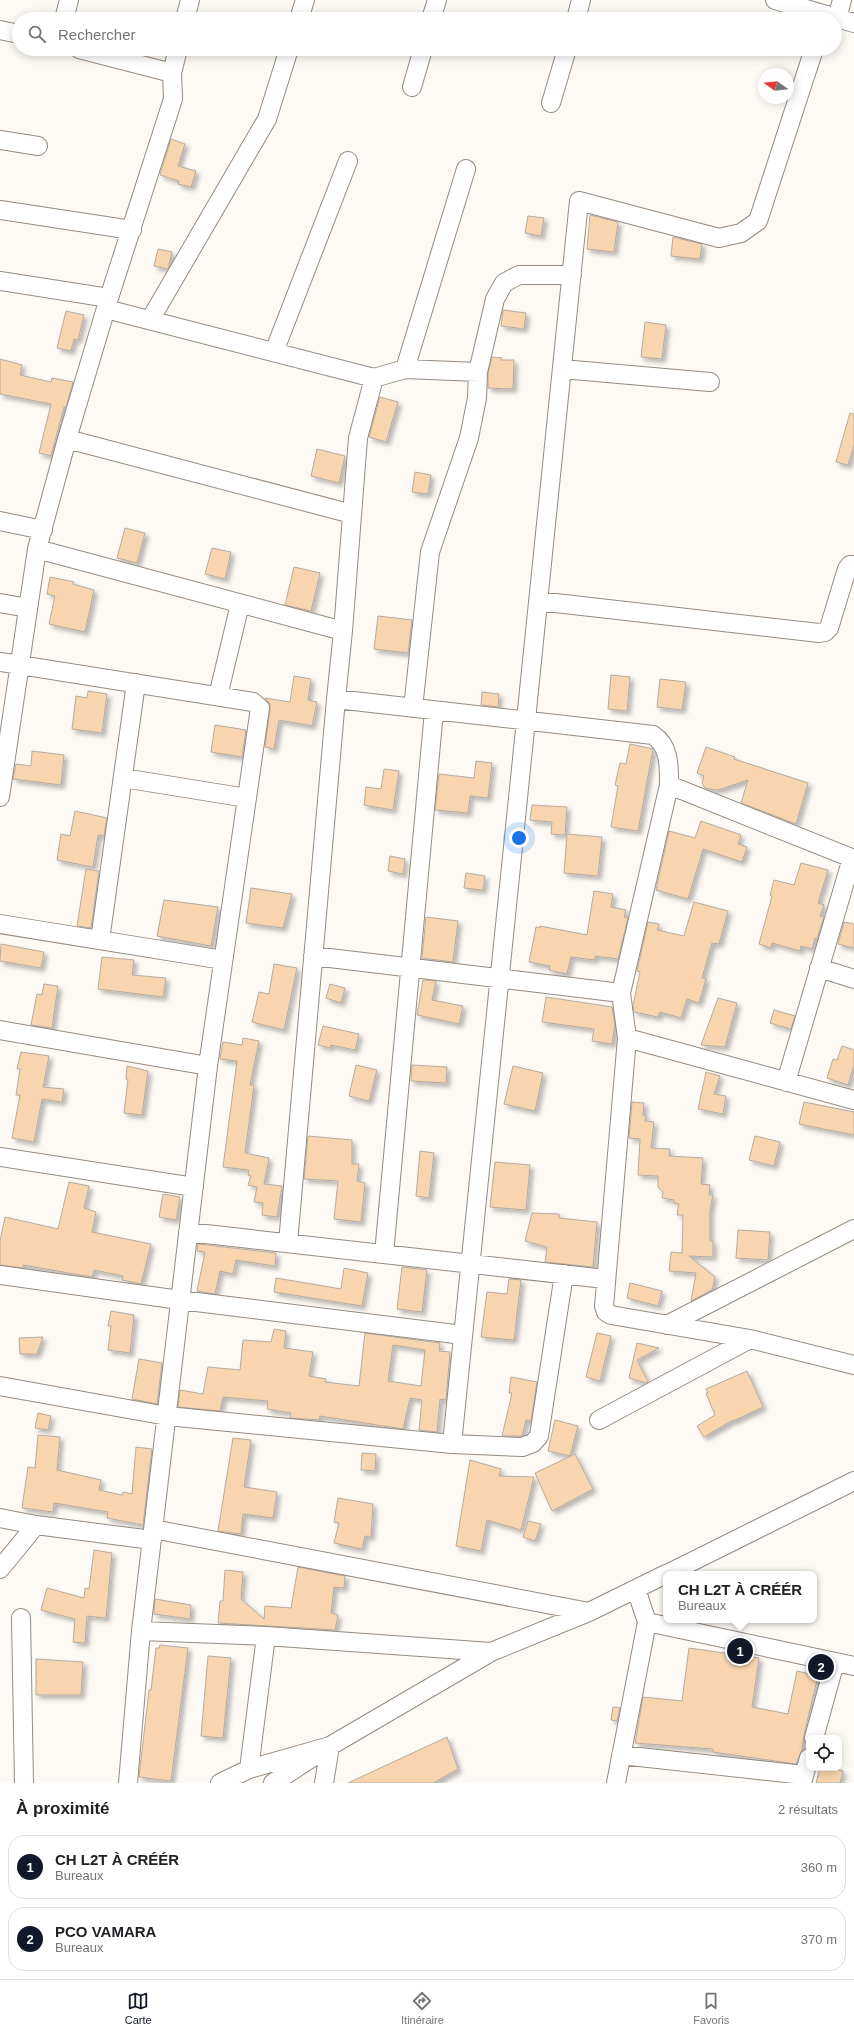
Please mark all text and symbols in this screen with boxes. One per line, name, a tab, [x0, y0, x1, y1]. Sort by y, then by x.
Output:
search box	[12, 12, 842, 56]
icon: search	[26, 23, 48, 45]
text: Rechercher	[58, 26, 136, 43]
north arrow	[758, 68, 794, 104]
your location	[509, 828, 529, 848]
popup	[663, 1571, 817, 1623]
text: CH L2T À CRÉÉR	[678, 1581, 802, 1598]
text: Bureaux	[678, 1598, 726, 1613]
pin: 1	[727, 1636, 753, 1666]
pin: 2	[808, 1652, 834, 1682]
map controls	[806, 1735, 842, 1771]
button: locate	[806, 1735, 842, 1771]
text: À proximité	[16, 1799, 110, 1818]
text: 2 résultats	[778, 1802, 838, 1817]
text: CH L2T À CRÉÉR	[55, 1851, 179, 1868]
text: 1	[26, 1860, 34, 1875]
text: 360 m	[801, 1860, 837, 1875]
text: Bureaux	[55, 1868, 103, 1883]
text: PCO VAMARA	[55, 1923, 156, 1940]
text: 2	[26, 1932, 34, 1947]
text: 370 m	[801, 1932, 837, 1947]
text: Bureaux	[55, 1940, 103, 1955]
tab: Carte	[125, 1990, 152, 2026]
tab: Itinéraire	[401, 1990, 444, 2026]
tab: Favoris	[693, 1990, 729, 2026]

